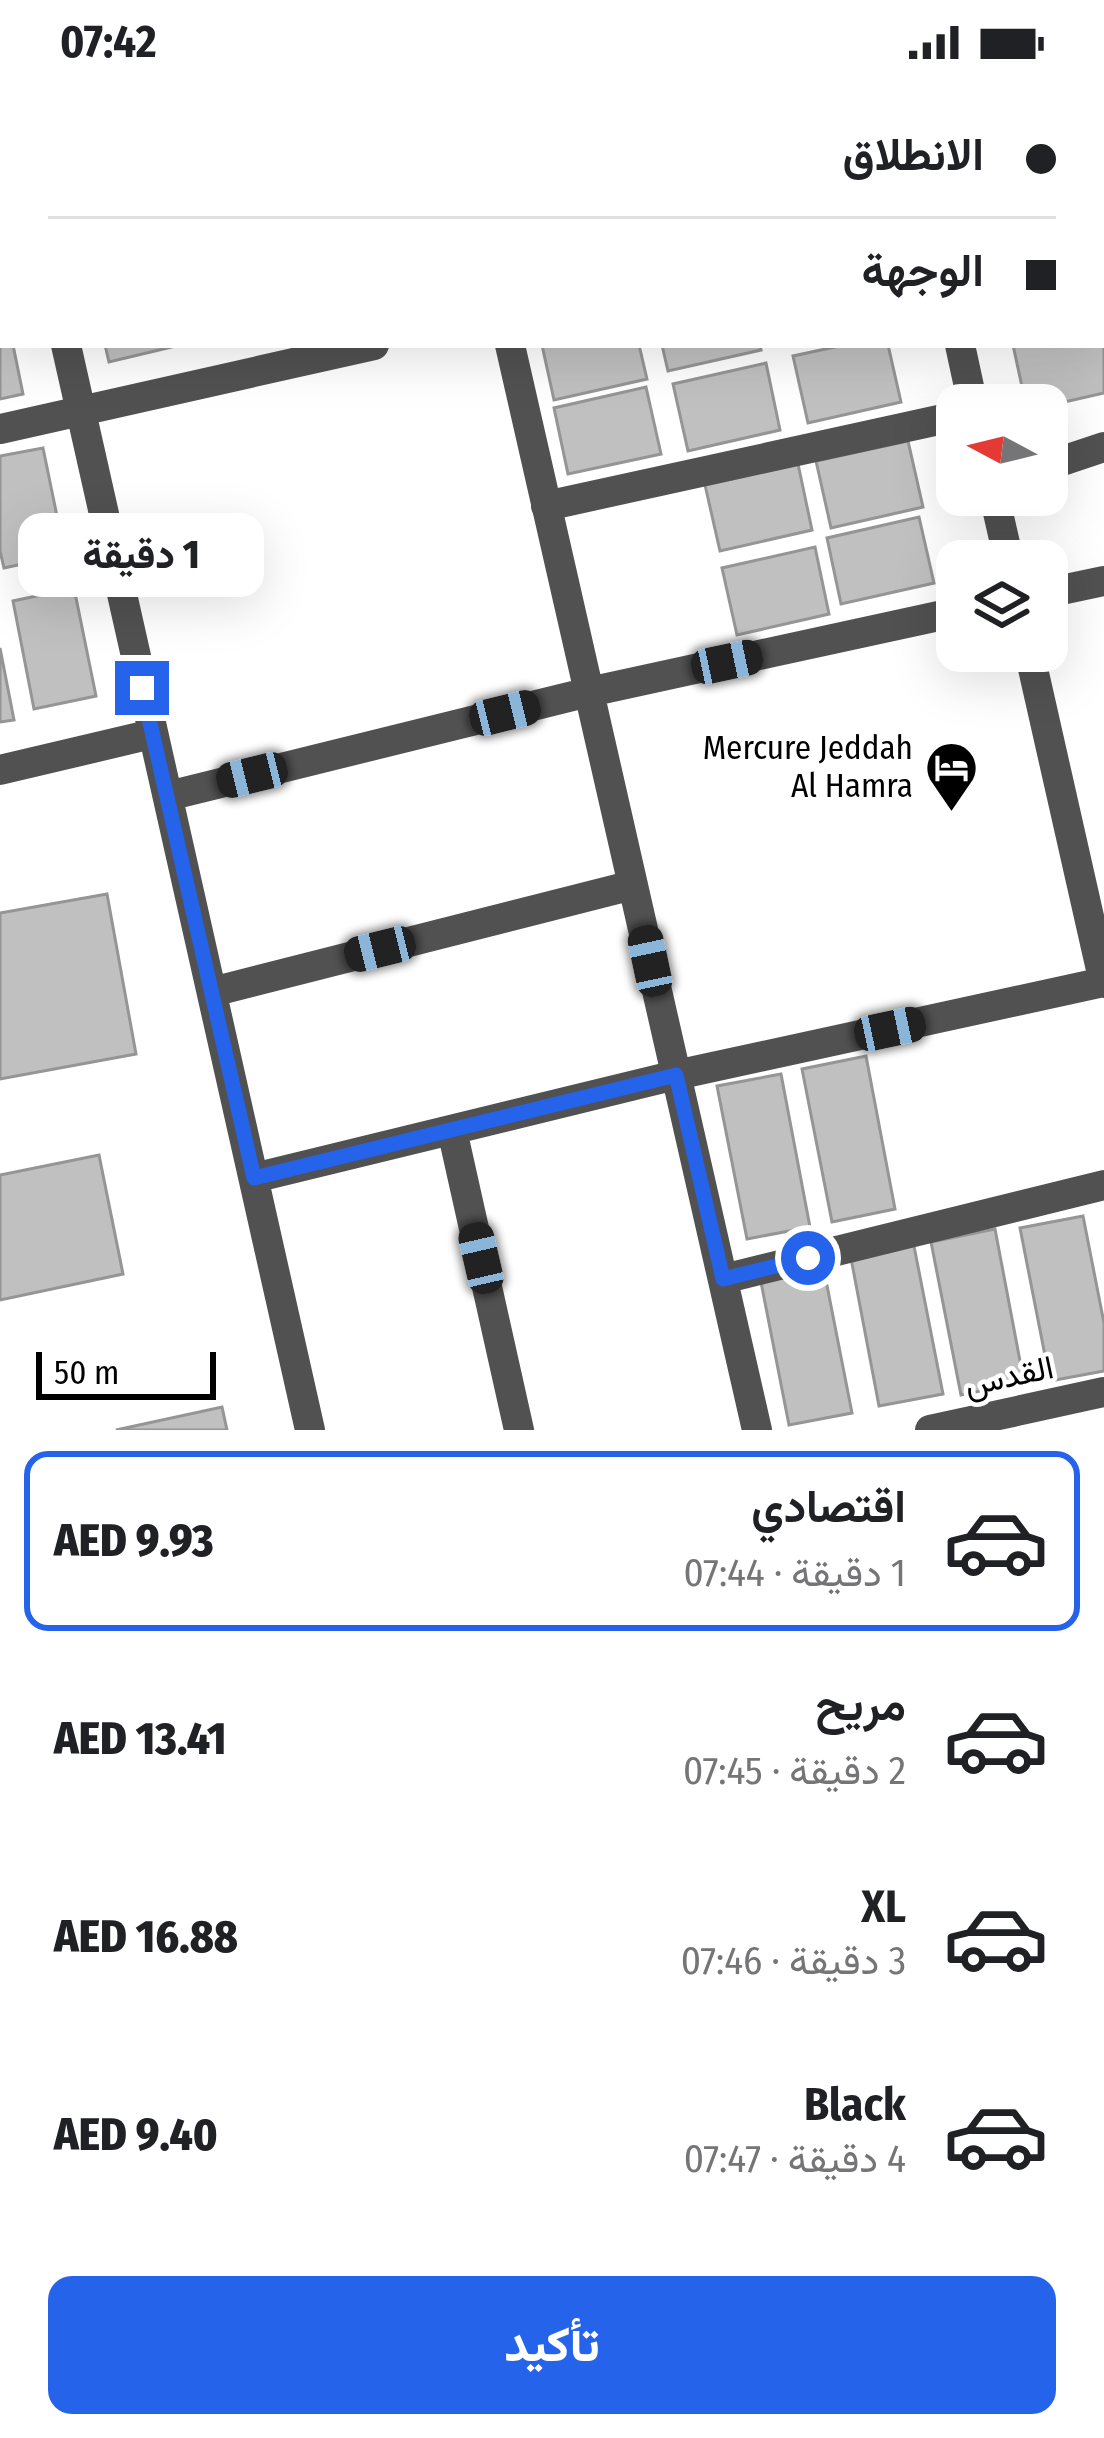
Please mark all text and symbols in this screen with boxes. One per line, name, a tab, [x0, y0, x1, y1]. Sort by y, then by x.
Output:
text: 07:42	[60, 15, 156, 69]
text: الانطلاق	[843, 128, 984, 182]
text: الوجهة	[862, 244, 984, 298]
north arrow	[936, 384, 1068, 516]
map controls	[936, 384, 1068, 672]
callout: 1 دقيقة	[19, 514, 265, 598]
text: 1 دقيقة	[82, 532, 200, 578]
button: layers	[936, 540, 1068, 672]
car	[688, 637, 766, 687]
route end	[115, 661, 169, 715]
car	[466, 687, 544, 739]
place label: Mercure Jeddah Al Hamra	[703, 728, 913, 806]
hotel icon: Mercure Jeddah Al Hamra	[924, 739, 980, 813]
car	[213, 749, 291, 801]
car	[625, 922, 675, 1000]
car	[341, 923, 419, 975]
car	[851, 1004, 929, 1054]
car	[455, 1219, 507, 1297]
route start	[781, 1231, 835, 1285]
scale bar	[36, 1346, 216, 1399]
street label: القدس	[961, 1347, 1057, 1405]
text: 50 m	[54, 1353, 119, 1393]
text: اقتصادي	[751, 1480, 906, 1534]
icon: car	[942, 1487, 1050, 1595]
text: AED 9.93	[54, 1514, 214, 1568]
text: 1 دقيقة · 07:44	[684, 1550, 906, 1596]
text: مريح	[815, 1678, 906, 1732]
icon: car	[942, 1685, 1050, 1793]
text: AED 13.41	[54, 1712, 226, 1766]
text: 2 دقيقة · 07:45	[683, 1748, 906, 1794]
text: XL	[861, 1880, 906, 1934]
icon: car	[942, 1883, 1050, 1991]
text: AED 16.88	[54, 1910, 238, 1964]
text: 3 دقيقة · 07:46	[681, 1938, 906, 1984]
text: Black	[804, 2078, 906, 2132]
icon: car	[942, 2081, 1050, 2189]
text: AED 9.40	[54, 2108, 218, 2162]
text: 4 دقيقة · 07:47	[684, 2136, 906, 2182]
button: تأكيد	[48, 2276, 1056, 2414]

